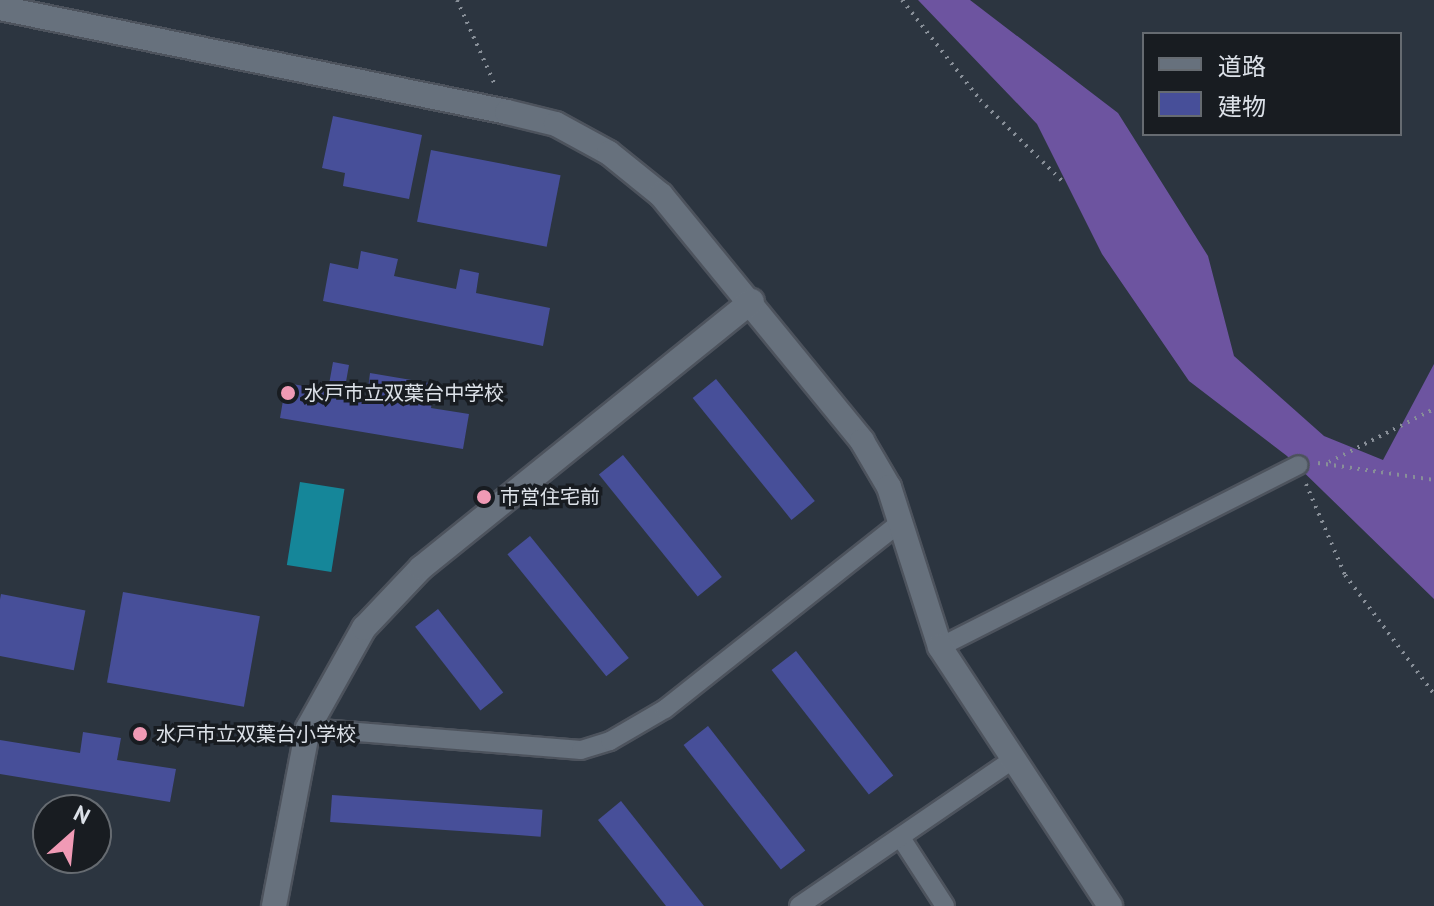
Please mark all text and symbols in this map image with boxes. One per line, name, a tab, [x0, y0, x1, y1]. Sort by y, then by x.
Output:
legend	[1142, 32, 1402, 136]
text: 道路	[1218, 51, 1266, 82]
text: 建物	[1218, 91, 1266, 122]
place label: 水戸市立双葉台中学校	[304, 381, 504, 405]
marker: 水戸市立双葉台中学校	[279, 384, 297, 402]
place label: 市営住宅前	[500, 485, 600, 509]
marker: 市営住宅前	[475, 488, 493, 506]
place label: 水戸市立双葉台小学校	[156, 722, 356, 746]
marker: 水戸市立双葉台小学校	[131, 725, 149, 743]
north arrow	[32, 794, 112, 874]
text: N	[69, 799, 95, 830]

